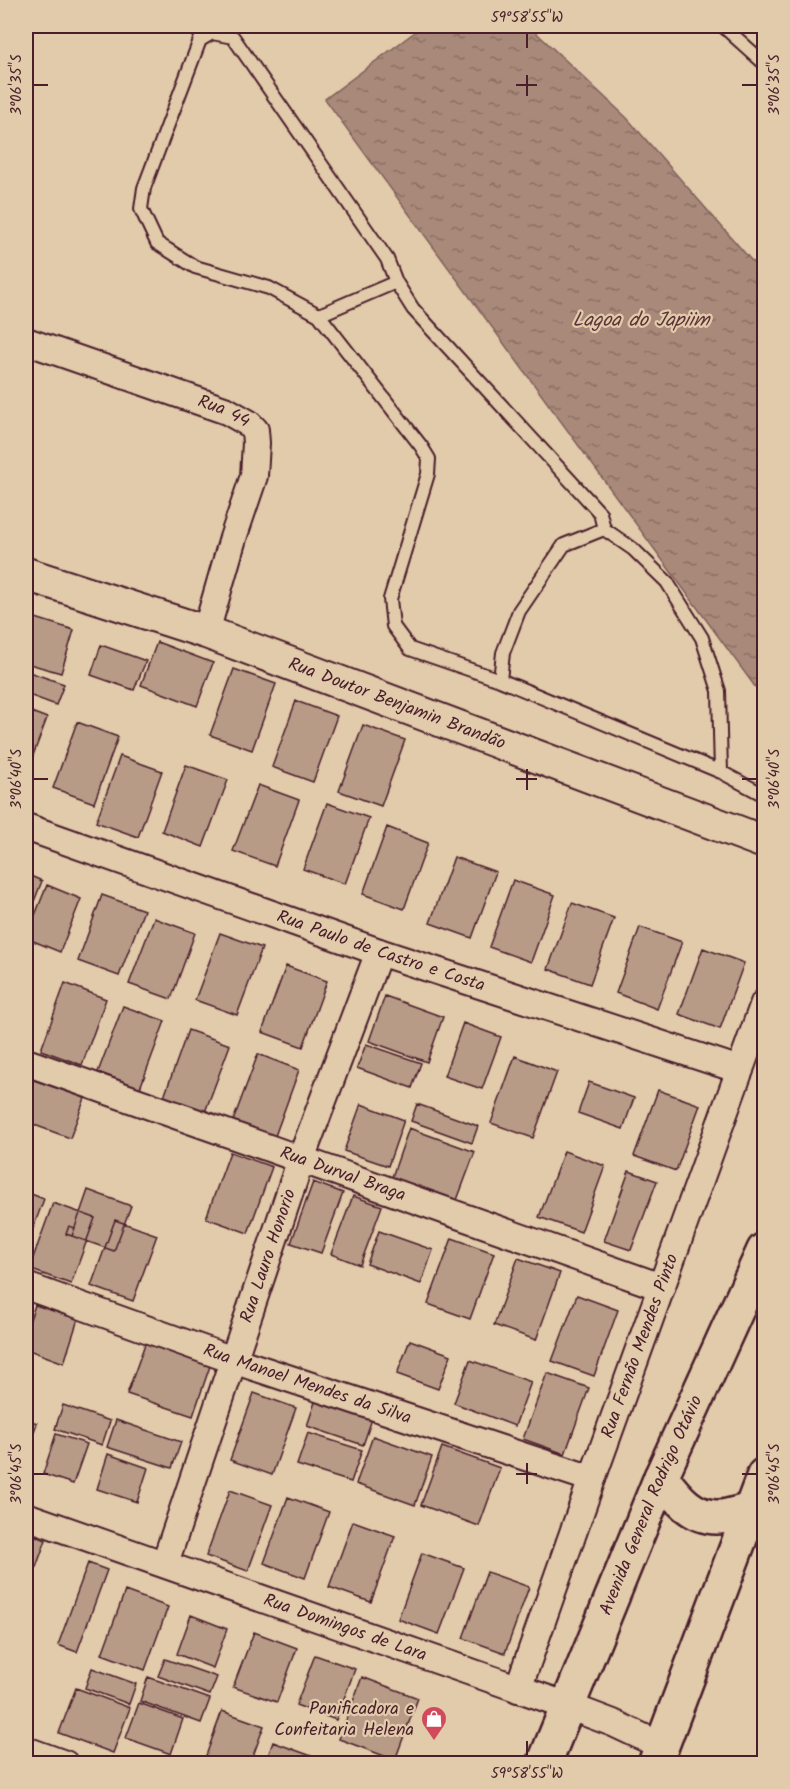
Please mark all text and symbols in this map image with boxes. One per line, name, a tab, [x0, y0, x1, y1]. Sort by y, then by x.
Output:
text: 59°58'55"W	[491, 6, 564, 30]
text: 3°06'35"S	[5, 54, 29, 116]
text: 3°06'35"S	[763, 54, 787, 116]
water label: Lagoa do Japiim	[572, 305, 712, 337]
street label: Rua 44	[194, 387, 256, 436]
street label: Rua Doutor Benjamin Brandão	[284, 650, 510, 758]
text: 3°06'40"S	[5, 749, 29, 809]
text: 3°06'40"S	[763, 749, 787, 809]
street label: Rua Paulo de Castro e Costa	[273, 902, 489, 1000]
street label: Rua Durval Braga	[276, 1139, 410, 1210]
street label: Rua Lauro Honorio	[232, 1185, 304, 1327]
street label: Rua Fernão Mendes Pinto	[593, 1250, 687, 1442]
street label: Rua Manoel Mendes da Silva	[199, 1336, 415, 1433]
street label: Avenida General Rodrigo Otávio	[592, 1391, 711, 1620]
text: 3°06'45"S	[5, 1444, 29, 1504]
text: 3°06'45"S	[763, 1444, 787, 1504]
street label: Rua Domingos de Lara	[259, 1586, 431, 1670]
place label: Panificadora e Confeitaria Helena	[274, 1695, 414, 1745]
shop icon: Panificadora e Confeitaria Helena	[419, 1704, 449, 1742]
text: 59°58'55"W	[491, 1762, 564, 1786]

